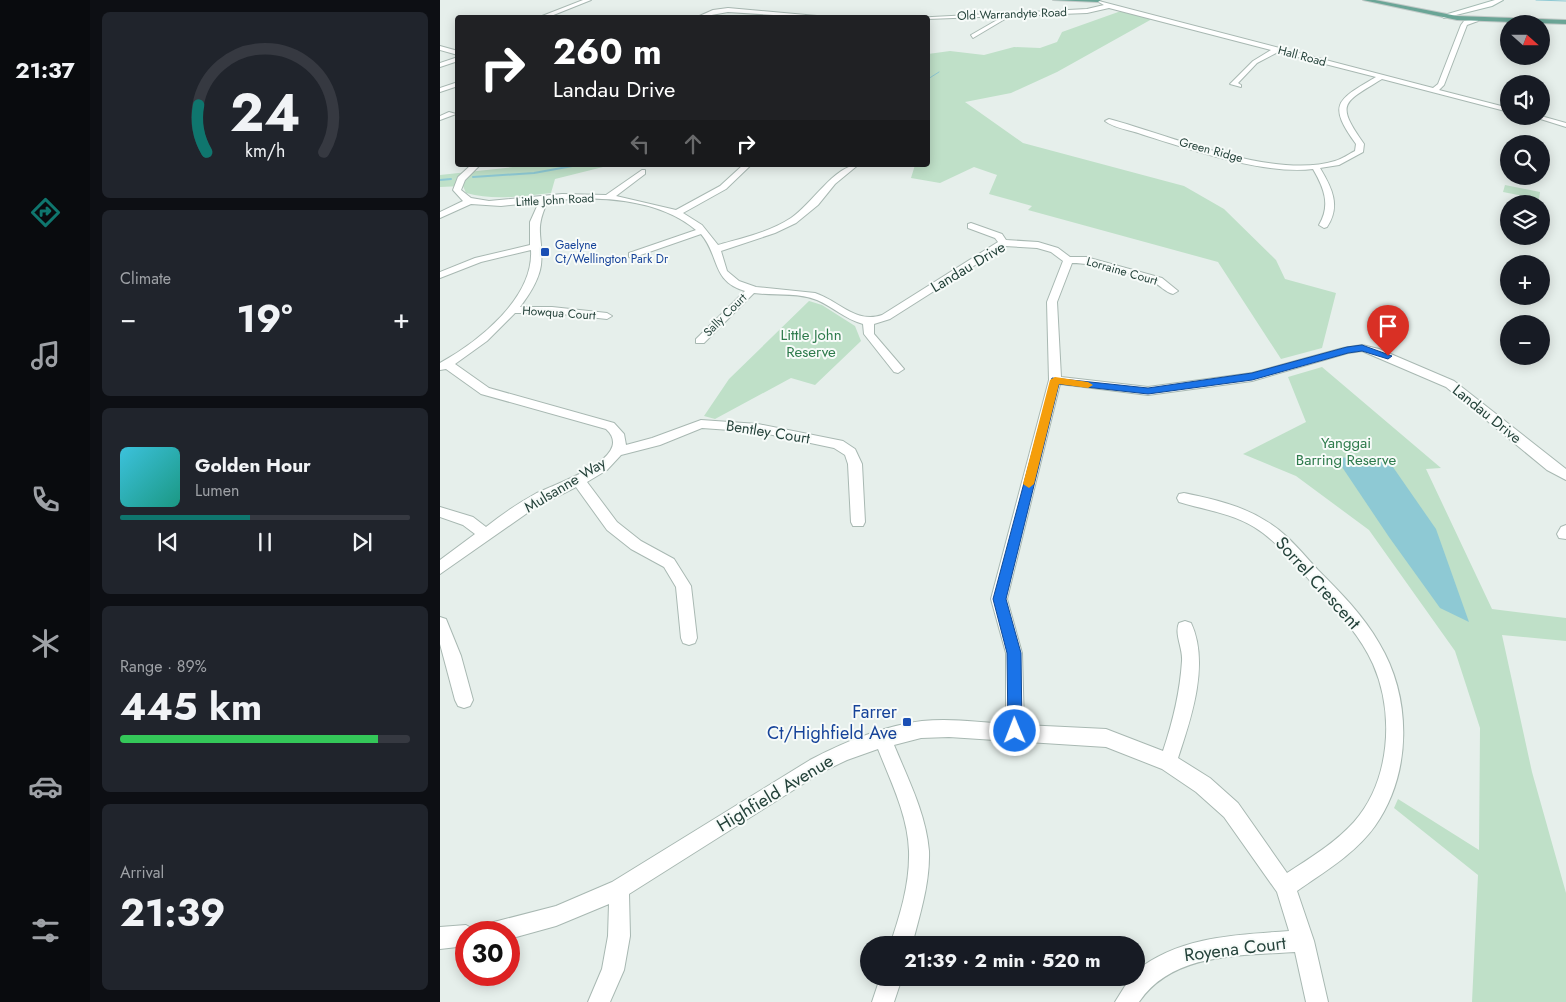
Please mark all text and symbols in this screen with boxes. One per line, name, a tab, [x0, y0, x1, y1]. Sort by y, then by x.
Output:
street label: Old Warrandyte Road	[957, 3, 1067, 25]
north arrow	[1500, 15, 1550, 65]
map controls	[1500, 15, 1550, 365]
text: 260 m	[553, 27, 662, 77]
icon: right	[470, 35, 535, 100]
street label: Hall Road	[1276, 41, 1328, 71]
text: 21:37	[15, 54, 75, 86]
text: Landau Drive	[553, 73, 675, 105]
text: 24	[230, 75, 300, 151]
button: sound	[1500, 75, 1550, 125]
icon: left	[626, 130, 654, 158]
icon: ahead	[679, 130, 707, 158]
icon: right	[732, 130, 760, 158]
street label: Green Ridge	[1177, 133, 1245, 167]
button: search	[1500, 135, 1550, 185]
text: km/h	[245, 138, 285, 164]
street label: Little John Road	[515, 189, 595, 211]
icon: directions	[28, 195, 63, 230]
button: layers	[1500, 195, 1550, 245]
place label: Gaelyne Ct/Wellington Park Dr	[555, 236, 669, 268]
street label: Landau Drive	[927, 236, 1010, 298]
marker: Gaelyne Ct/Wellington Park Dr	[539, 246, 551, 258]
street label: Lorraine Court	[1084, 252, 1160, 290]
button: +	[1500, 255, 1550, 305]
text: Climate	[120, 267, 171, 290]
street label: Sally Court	[699, 289, 751, 341]
text: 19°	[237, 291, 293, 346]
text: −	[120, 298, 137, 339]
text: +	[393, 298, 410, 339]
street label: Howqua Court	[522, 301, 596, 325]
pin	[1367, 305, 1409, 356]
icon: arrive	[1374, 312, 1402, 340]
button: −	[1500, 315, 1550, 365]
park label: Little John Reserve	[780, 324, 842, 363]
icon: music	[28, 338, 63, 373]
street label: Landau Drive	[1448, 379, 1527, 449]
street label: Bentley Court	[724, 415, 812, 450]
park label: Yanggai Barring Reserve	[1296, 432, 1396, 471]
text: Golden Hour	[195, 452, 311, 479]
street label: Mulsanne Way	[520, 452, 610, 518]
text: Lumen	[195, 479, 239, 502]
icon: phone	[28, 482, 63, 517]
icon: previous	[154, 528, 182, 556]
icon: pause	[251, 528, 279, 556]
icon: next	[348, 528, 376, 556]
street label: Sorrel Crescent	[1269, 531, 1367, 636]
icon: climate	[28, 626, 63, 661]
text: Range · 89%	[120, 655, 207, 678]
text: 445 km	[120, 679, 262, 734]
place label: Farrer Ct/Highfield Ave	[767, 699, 898, 746]
position arrow	[988, 704, 1040, 756]
marker: Farrer Ct/Highfield Ave	[901, 716, 913, 728]
street label: Highfield Avenue	[712, 748, 838, 838]
icon: car	[28, 769, 63, 804]
text: Arrival	[120, 861, 164, 884]
text: 21:39	[120, 885, 226, 940]
icon: filters	[28, 913, 63, 948]
speed limit sign: 30	[455, 921, 520, 986]
street label: Royena Court	[1183, 930, 1288, 968]
text: 21:39 · 2 min · 520 m	[904, 947, 1101, 974]

